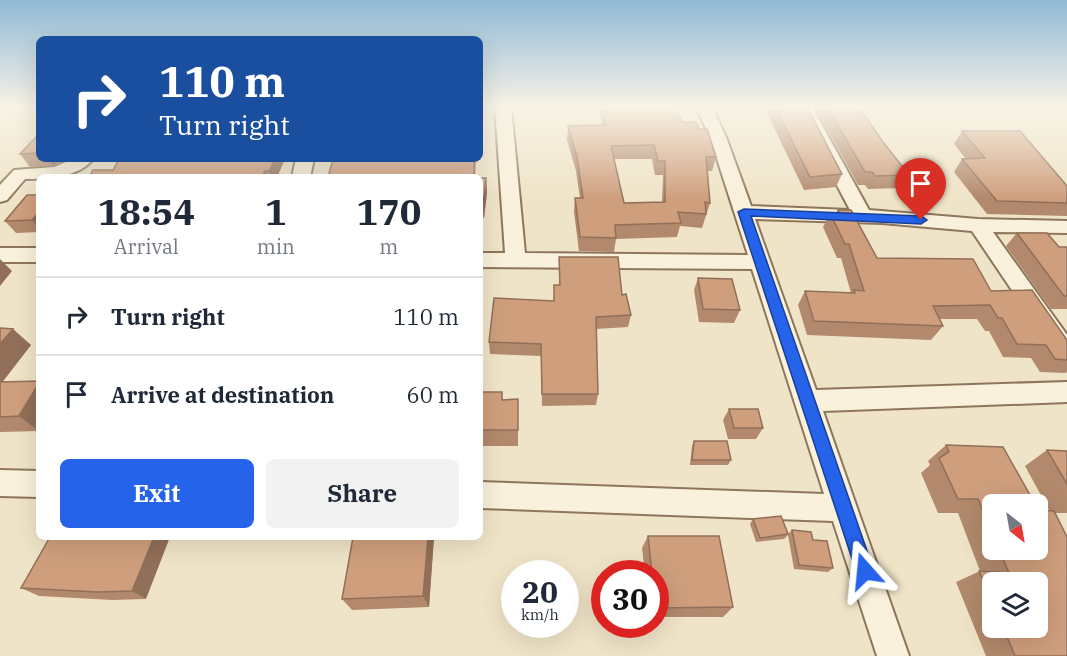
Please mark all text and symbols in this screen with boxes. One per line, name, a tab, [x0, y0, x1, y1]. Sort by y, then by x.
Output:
text: 110 m	[159, 54, 285, 109]
icon: right	[60, 60, 138, 138]
text: Turn right	[159, 107, 290, 142]
pin	[895, 158, 946, 220]
icon: arrive	[904, 167, 937, 200]
text: 18:54	[98, 188, 195, 235]
text: 1	[265, 188, 287, 235]
text: 170	[356, 188, 421, 235]
text: Arrival	[114, 233, 179, 260]
text: min	[257, 233, 295, 260]
text: m	[379, 233, 398, 260]
icon: right	[60, 300, 93, 333]
text: Turn right	[111, 302, 225, 331]
text: 110 m	[393, 302, 459, 331]
icon: arrive	[60, 378, 93, 411]
text: Arrive at destination	[111, 380, 334, 409]
text: 60 m	[407, 380, 459, 409]
button: Exit	[60, 459, 254, 528]
button: Share	[266, 459, 459, 528]
north arrow	[982, 494, 1048, 560]
map controls	[982, 494, 1048, 638]
position arrow	[833, 539, 897, 603]
speed limit sign: 30	[591, 560, 669, 638]
text: 20	[522, 572, 558, 611]
button: layers	[982, 572, 1048, 638]
text: km/h	[521, 605, 559, 624]

